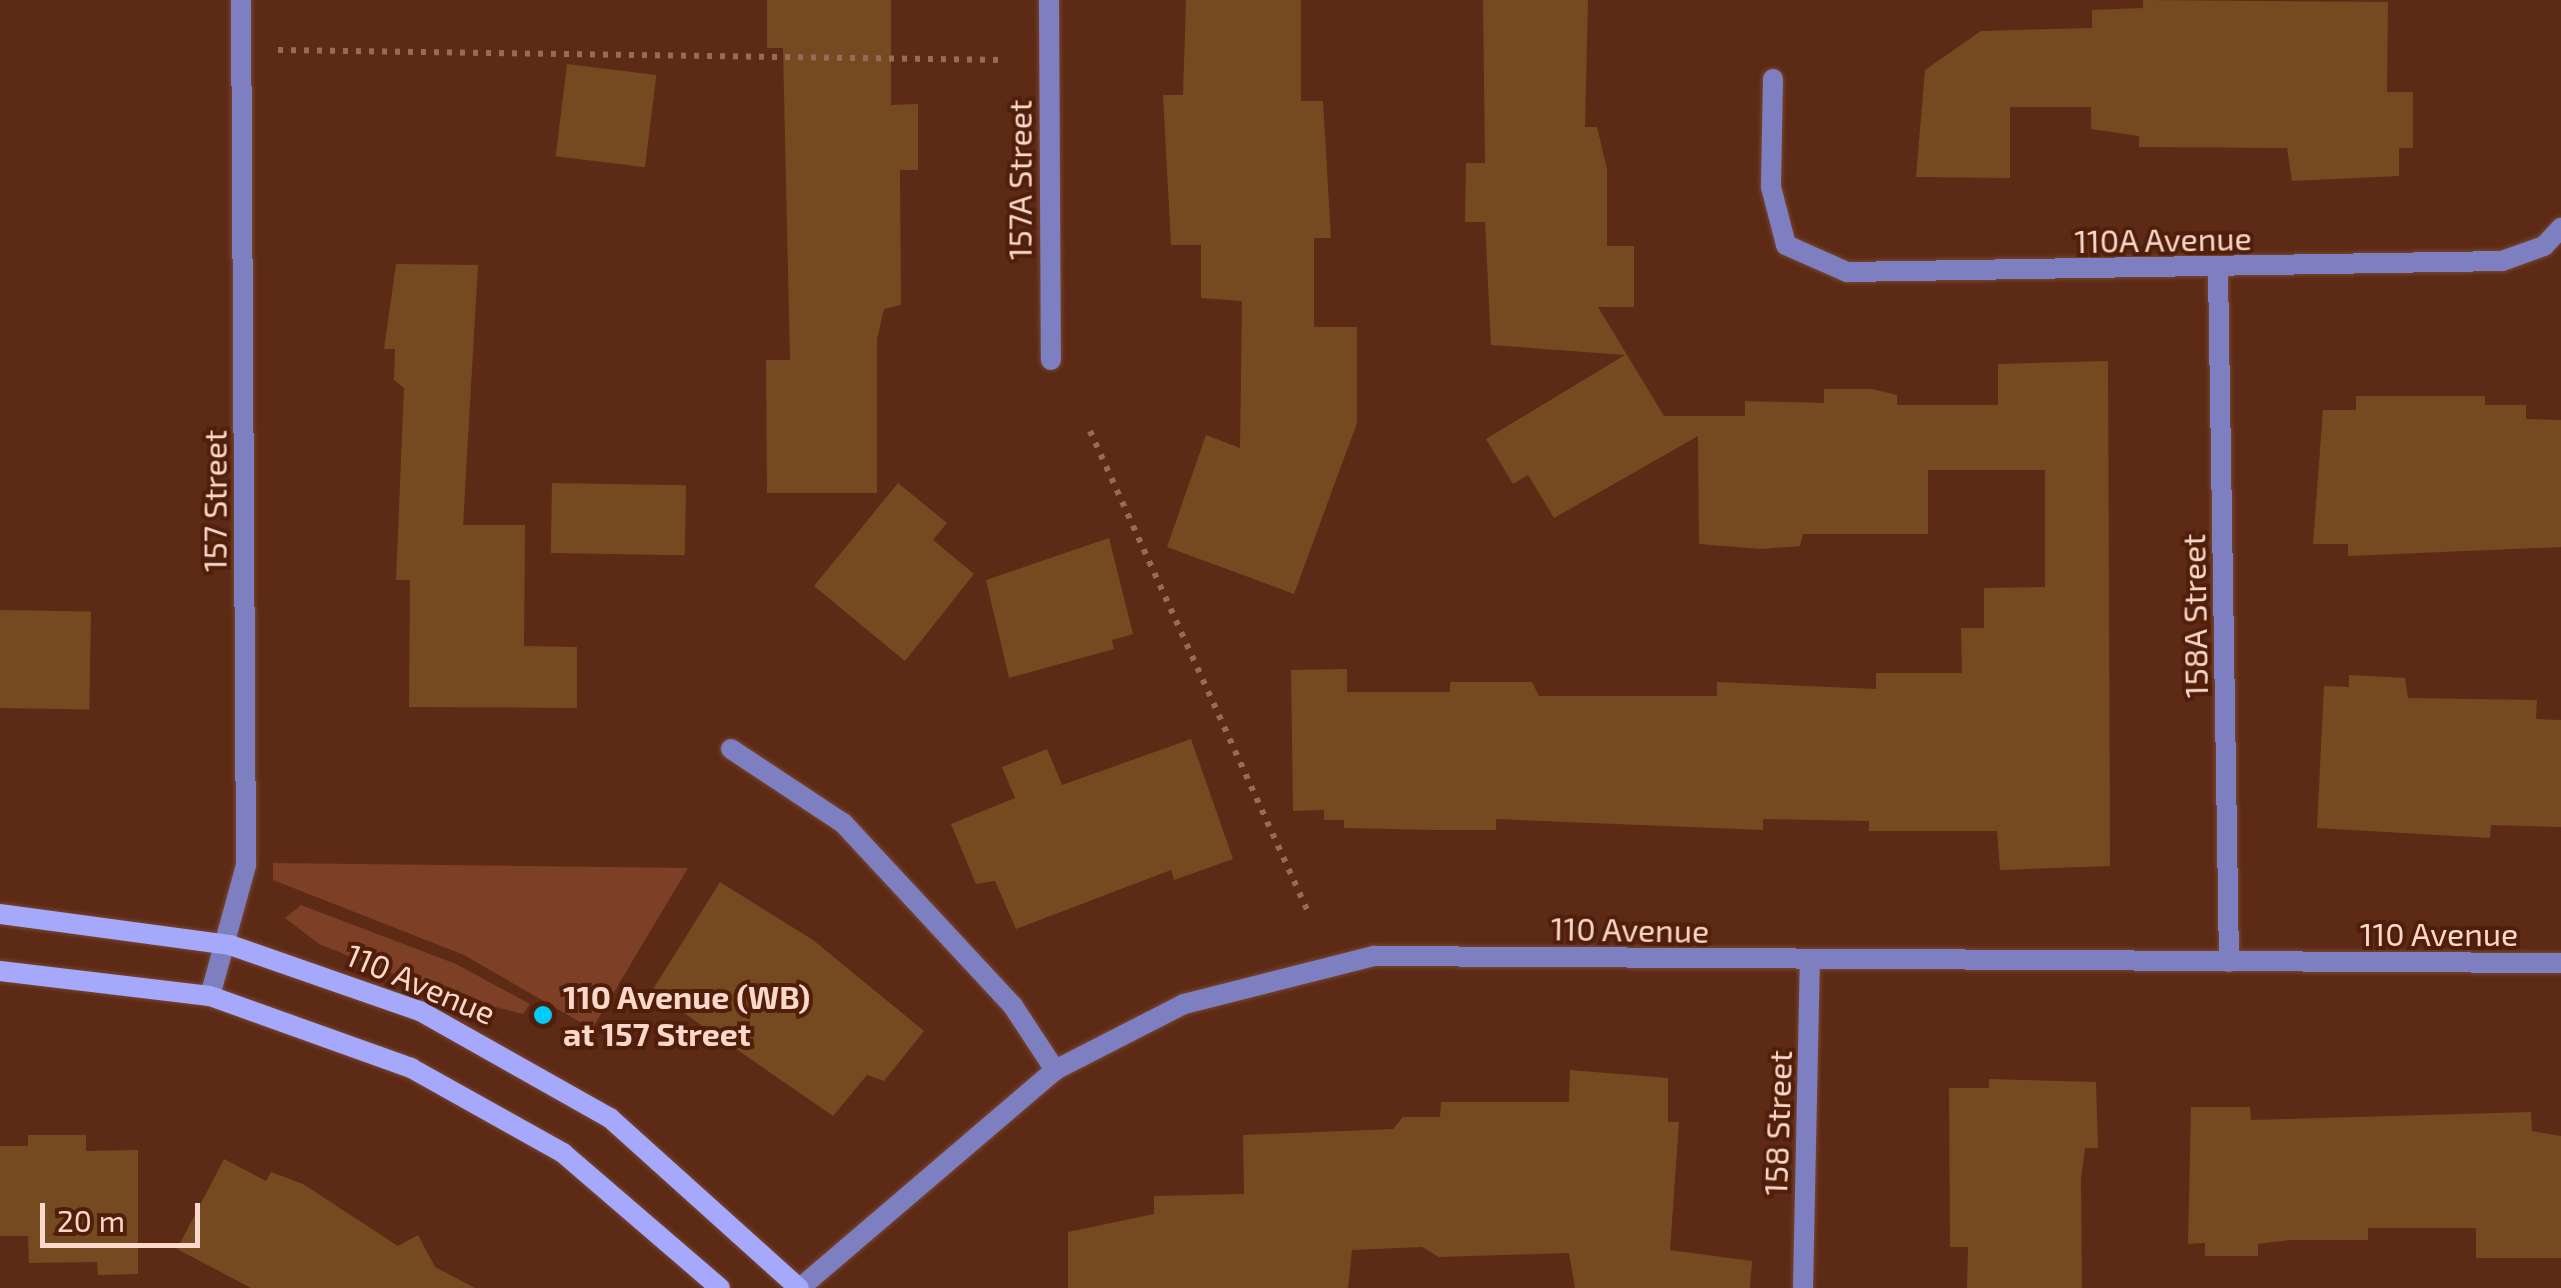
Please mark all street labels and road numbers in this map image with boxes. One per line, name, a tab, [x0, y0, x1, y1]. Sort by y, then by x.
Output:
street label: 157A Street	[1000, 99, 1038, 261]
street label: 110A Avenue	[2073, 218, 2253, 260]
street label: 157 Street	[195, 430, 233, 572]
street label: 158A Street	[2173, 533, 2215, 699]
street label: 110 Avenue	[1550, 908, 1710, 950]
street label: 110 Avenue	[2359, 914, 2519, 952]
street label: 110 Avenue	[340, 934, 502, 1032]
street label: 158 Street	[1755, 1050, 1799, 1196]

